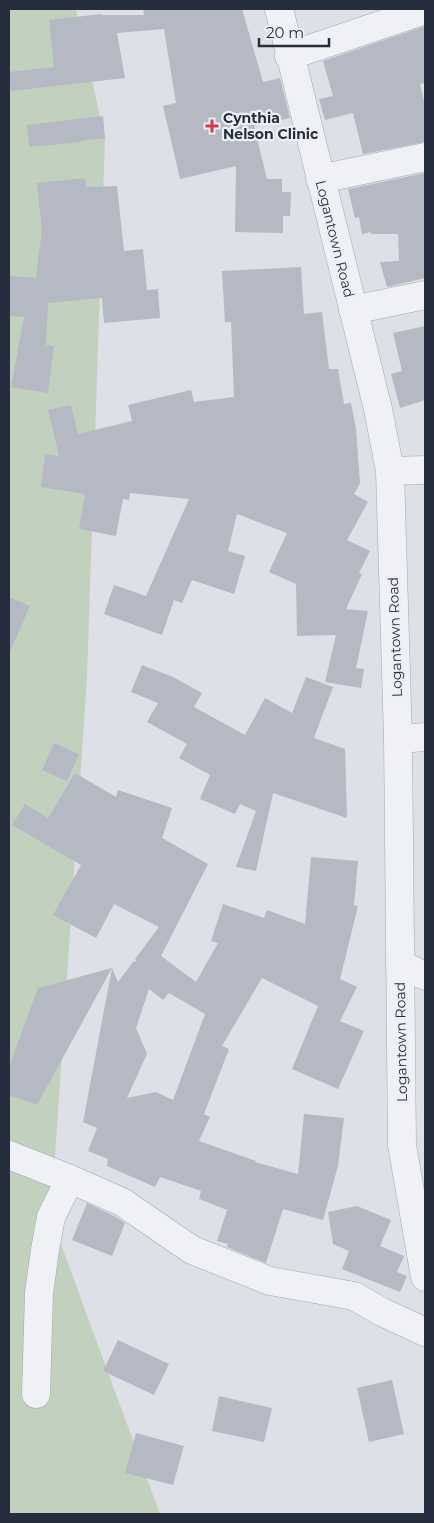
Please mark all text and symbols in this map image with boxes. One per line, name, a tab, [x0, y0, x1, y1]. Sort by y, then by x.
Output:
scale bar	[259, 15, 329, 47]
text: 20 m	[266, 23, 304, 42]
place label: Cynthia Nelson Clinic	[223, 109, 319, 143]
marker: Cynthia Nelson Clinic	[205, 119, 219, 133]
street label: Logantown Road	[312, 178, 358, 300]
street label: Logantown Road	[384, 577, 406, 697]
street label: Logantown Road	[391, 982, 411, 1102]

